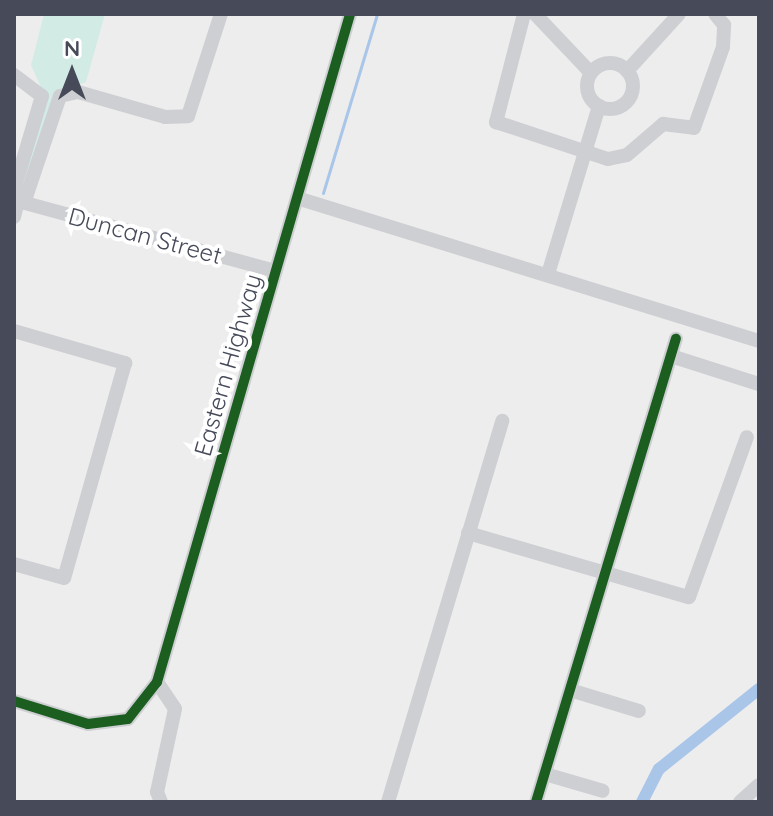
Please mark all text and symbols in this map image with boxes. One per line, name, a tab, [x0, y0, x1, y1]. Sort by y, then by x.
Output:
north arrow	[32, 32, 112, 112]
text: N	[64, 34, 80, 62]
street label: Duncan Street	[65, 202, 225, 270]
street label: Eastern Highway	[188, 271, 268, 459]

